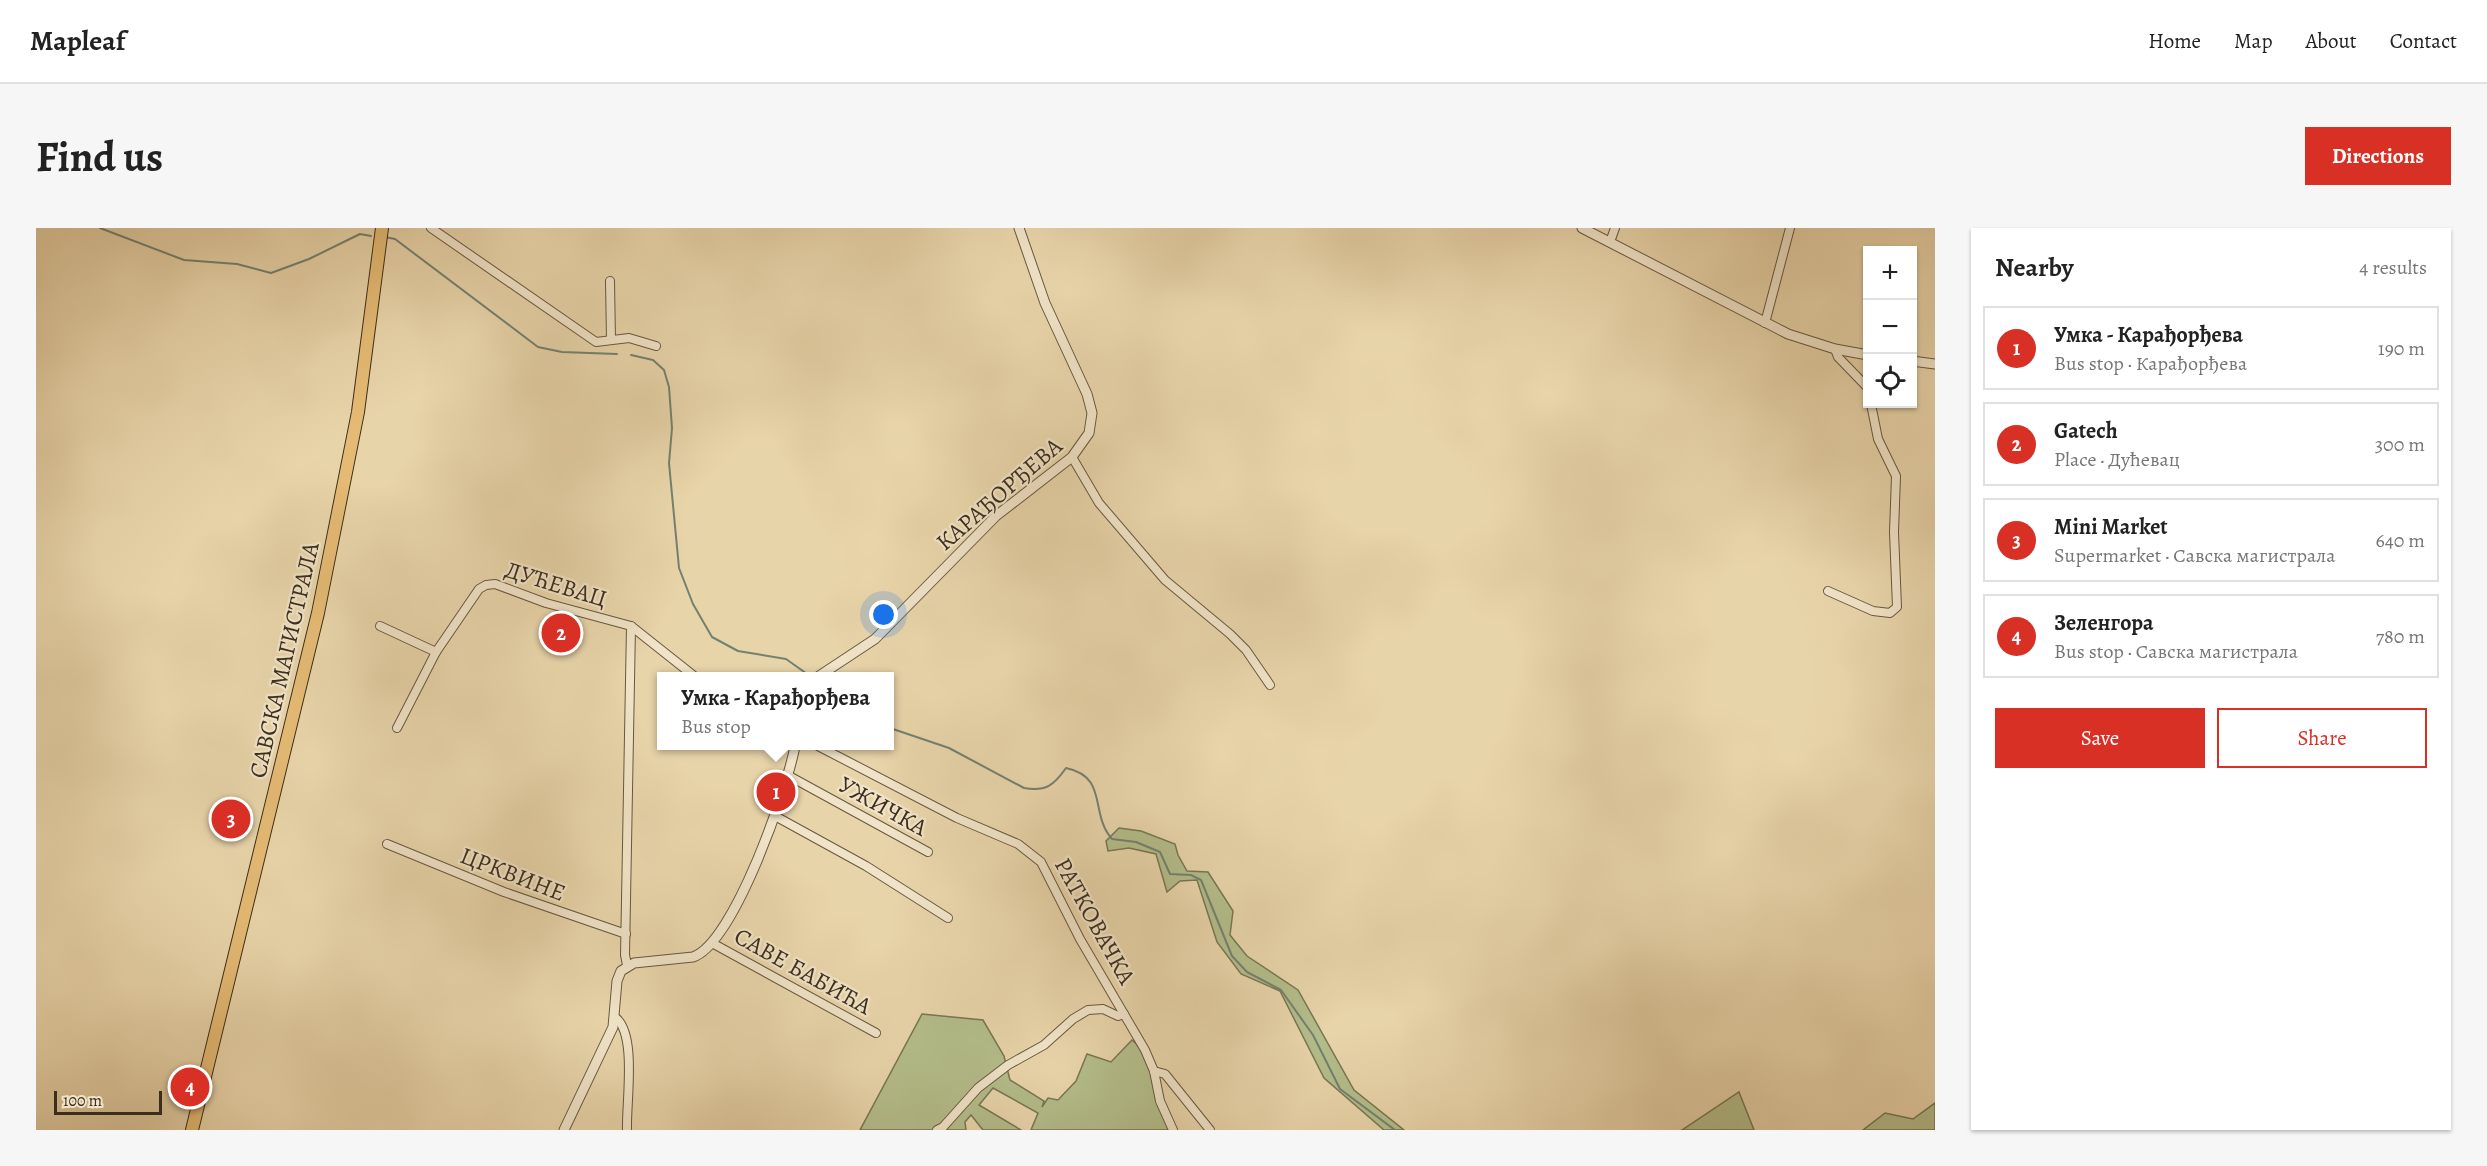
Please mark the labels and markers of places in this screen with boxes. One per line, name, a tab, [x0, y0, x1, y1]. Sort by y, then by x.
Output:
pin: 2	[542, 610, 580, 656]
pin: 1	[756, 770, 796, 814]
pin: 3	[212, 796, 250, 842]
pin: 4	[170, 1064, 210, 1110]

